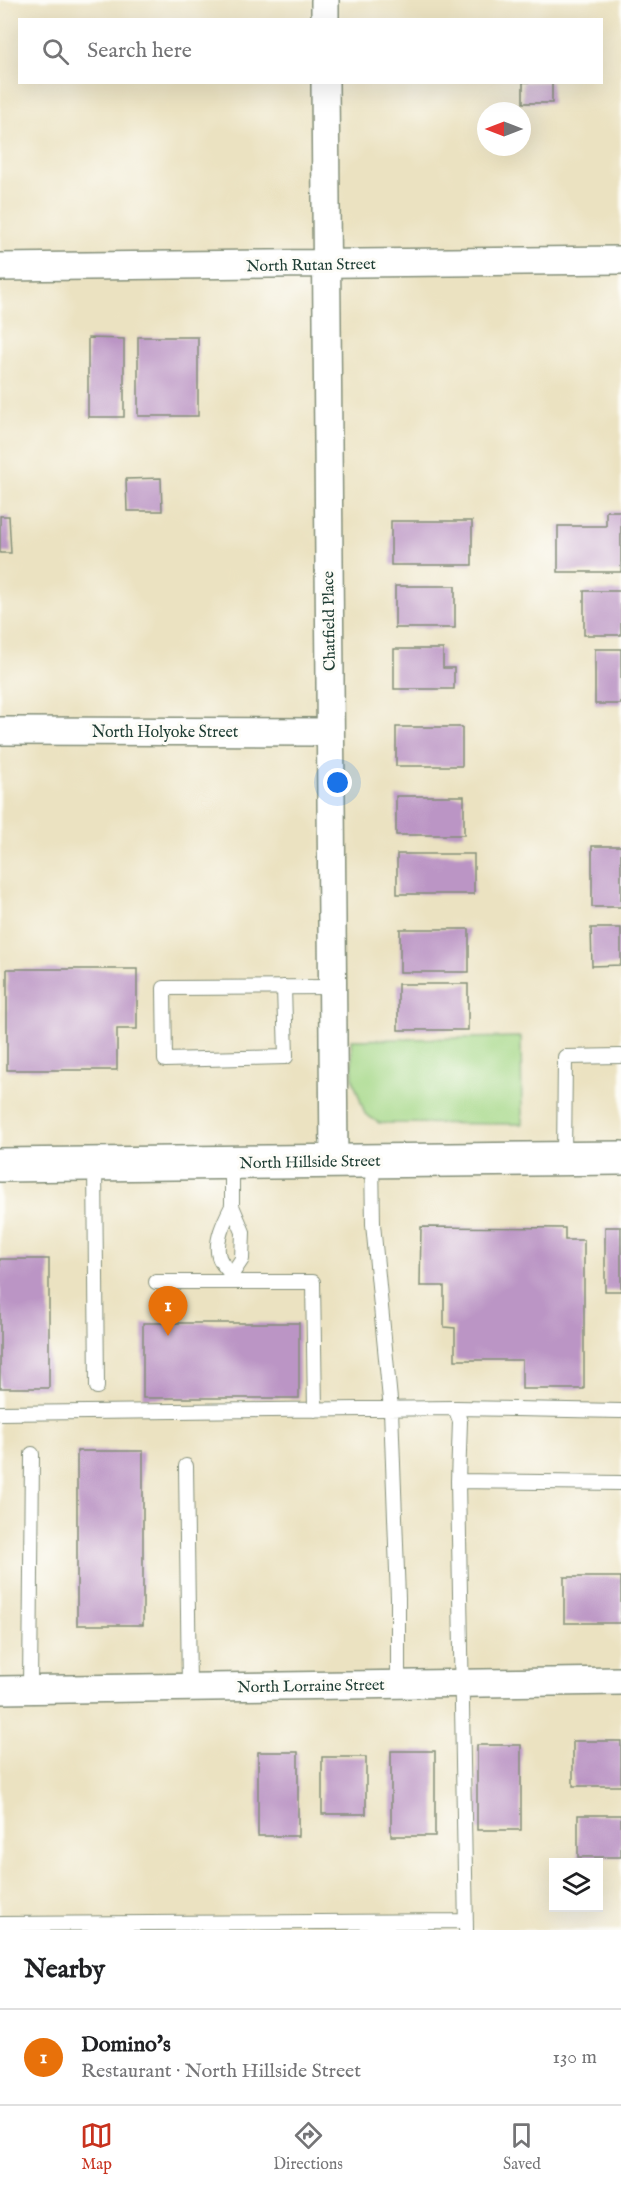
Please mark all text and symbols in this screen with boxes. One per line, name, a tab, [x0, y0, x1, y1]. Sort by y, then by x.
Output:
search box	[18, 18, 603, 84]
icon: search	[39, 35, 72, 68]
text: Search here	[87, 37, 192, 65]
north arrow	[477, 102, 531, 156]
street label: North Rutan Street	[246, 255, 377, 277]
street label: Chatfield Place	[319, 571, 341, 671]
street label: North Holyoke Street	[92, 723, 239, 743]
your location	[323, 768, 352, 797]
street label: North Hillside Street	[239, 1152, 381, 1174]
pin: 1	[148, 1286, 188, 1336]
street label: North Lorraine Street	[237, 1676, 385, 1698]
map controls	[549, 1858, 603, 1912]
button: layers	[549, 1858, 603, 1912]
text: Nearby	[24, 1953, 105, 1986]
text: Domino's	[81, 2031, 171, 2059]
text: 1	[40, 2045, 47, 2070]
text: 130 m	[552, 2045, 597, 2070]
text: Restaurant · North Hillside Street	[81, 2059, 361, 2084]
tab: Map	[80, 2119, 113, 2175]
tab: Directions	[273, 2119, 343, 2175]
tab: Saved	[503, 2119, 541, 2175]

